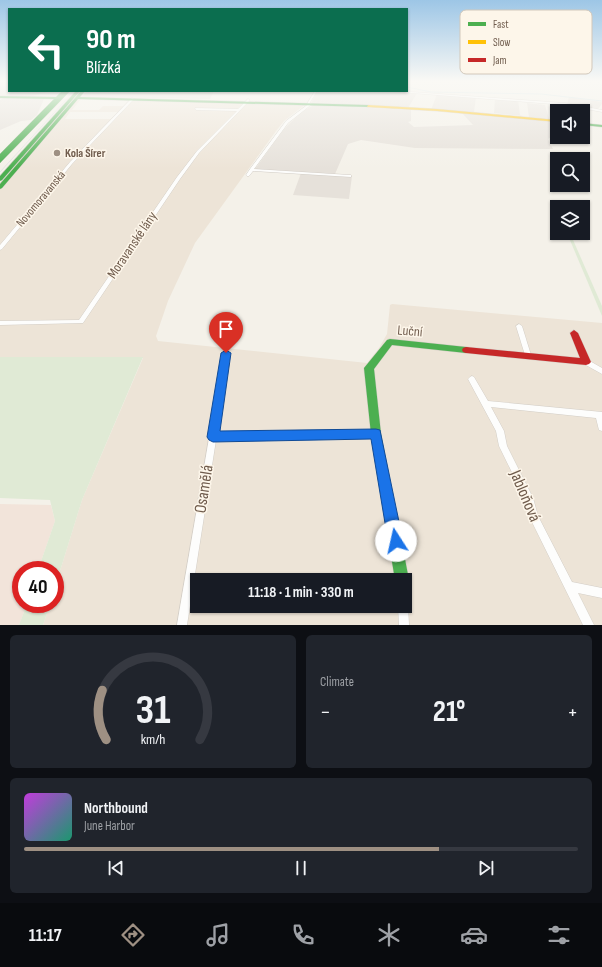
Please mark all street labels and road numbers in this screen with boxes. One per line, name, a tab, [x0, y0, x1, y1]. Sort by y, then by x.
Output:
street label: Novomoravanská	[13, 168, 69, 230]
street label: Moravanské lány	[103, 208, 161, 282]
street label: Luční	[397, 321, 424, 341]
street label: Osamělá	[190, 464, 218, 514]
street label: Jabloňová	[505, 466, 545, 525]

